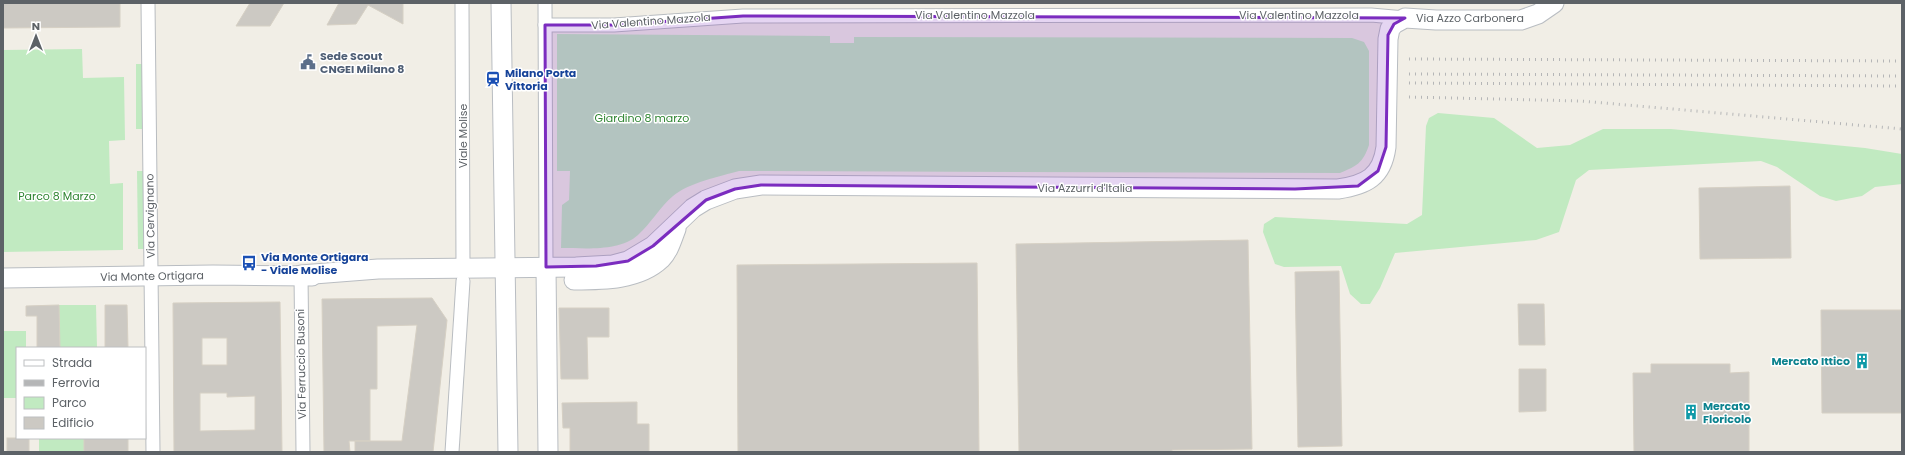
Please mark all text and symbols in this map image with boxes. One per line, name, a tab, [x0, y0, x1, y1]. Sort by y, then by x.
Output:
street label: Via Valentino Mazzola	[915, 7, 1035, 23]
street label: Via Valentino Mazzola	[1239, 7, 1359, 23]
street label: Via Valentino Mazzola	[591, 9, 711, 33]
street label: Via Azzo Carbonera	[1416, 10, 1524, 26]
north arrow	[16, 16, 56, 56]
text: N	[32, 18, 40, 34]
place label: Sede Scout CNGEI Milano 8	[320, 48, 405, 77]
public building icon: Sede Scout CNGEI Milano 8	[299, 53, 317, 71]
place label: Milano Porta Vittoria	[505, 65, 576, 94]
station icon: Milano Porta Vittoria	[484, 70, 502, 88]
street label: Viale Molise	[455, 104, 471, 168]
park label: Giardino 8 marzo	[595, 110, 689, 126]
street label: Via Cervignano	[141, 173, 159, 259]
street label: Via Azzurri d'Italia	[1037, 180, 1133, 196]
park label: Parco 8 Marzo	[18, 188, 96, 204]
place label: Via Monte Ortigara - Viale Molise	[261, 249, 368, 278]
bus stop icon: Via Monte Ortigara - Viale Molise	[240, 254, 258, 272]
street label: Via Monte Ortigara	[100, 267, 204, 285]
street label: Via Ferruccio Busoni	[292, 308, 310, 419]
legend	[16, 347, 146, 439]
building icon: Mercato Ittico	[1853, 352, 1871, 370]
place label: Mercato Ittico	[1771, 353, 1850, 369]
text: Strada	[52, 354, 92, 371]
text: Ferrovia	[52, 374, 100, 391]
text: Parco	[52, 394, 87, 411]
place label: Mercato Floricolo	[1703, 398, 1751, 427]
building icon: Mercato Floricolo	[1682, 403, 1700, 421]
text: Edificio	[52, 414, 94, 431]

